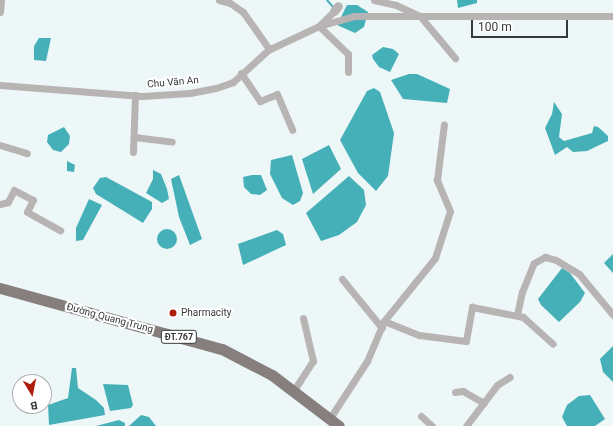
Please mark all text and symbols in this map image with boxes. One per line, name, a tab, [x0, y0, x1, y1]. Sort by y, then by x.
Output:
scale bar	[473, 12, 570, 38]
text: 100 m	[478, 20, 512, 34]
street label: Chu Văn An	[147, 74, 199, 90]
street label: Đường Quang Trung	[65, 301, 155, 335]
place label: Pharmacity	[181, 307, 232, 319]
marker: Pharmacity	[168, 308, 178, 318]
road number: ĐT.767	[160, 330, 198, 344]
north arrow	[12, 374, 52, 414]
text: B	[29, 398, 39, 412]

